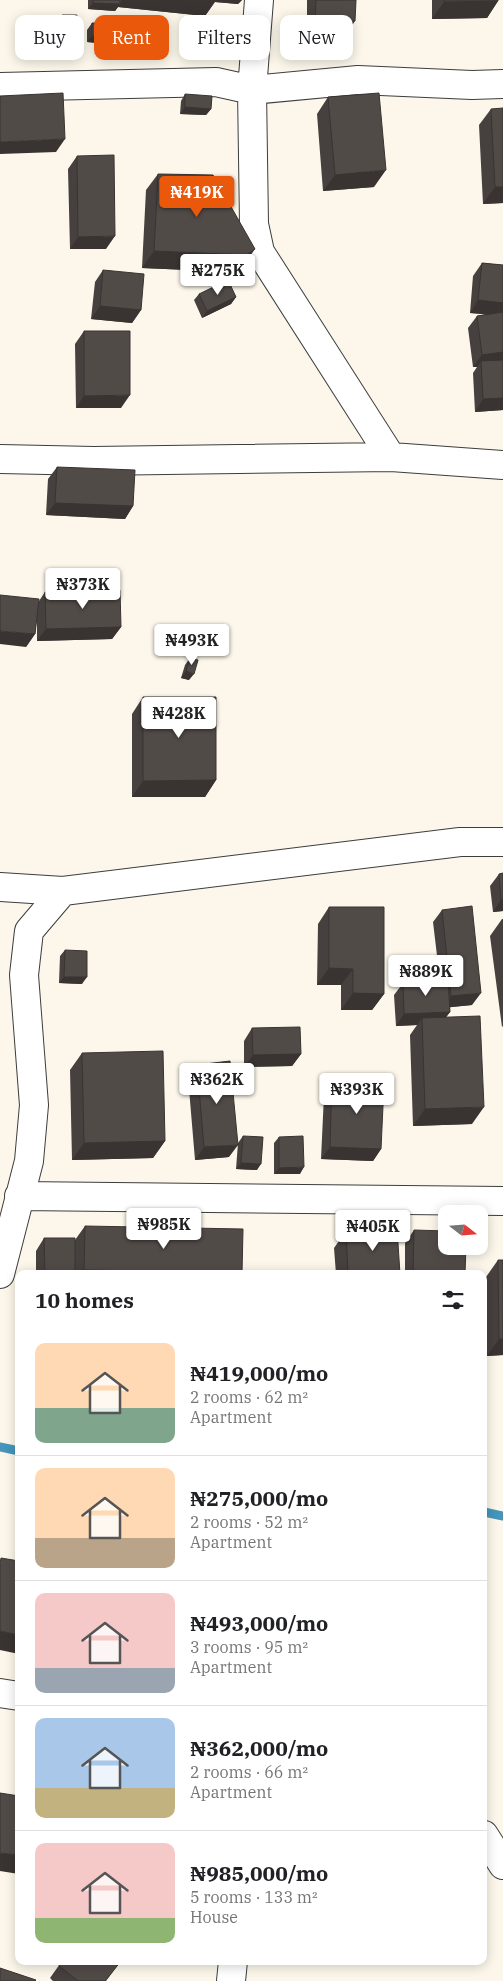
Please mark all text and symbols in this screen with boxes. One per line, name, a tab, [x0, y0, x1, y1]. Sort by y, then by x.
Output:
chip: Buy	[15, 15, 84, 60]
chip: Rent	[94, 15, 169, 60]
chip: Filters	[179, 15, 270, 60]
chip: New	[280, 15, 353, 60]
pin: ₦419K	[162, 176, 232, 218]
text: ₦419K	[170, 182, 224, 202]
pin: ₦275K	[183, 254, 253, 296]
text: ₦275K	[191, 260, 245, 280]
pin: ₦373K	[48, 568, 118, 610]
text: ₦373K	[56, 574, 110, 594]
pin: ₦493K	[157, 624, 227, 666]
text: ₦493K	[165, 630, 219, 650]
pin: ₦428K	[144, 696, 214, 739]
text: ₦428K	[152, 703, 206, 723]
pin: ₦889K	[391, 954, 461, 997]
text: ₦889K	[399, 961, 453, 981]
pin: ₦362K	[182, 1062, 252, 1105]
text: ₦362K	[190, 1069, 244, 1089]
pin: ₦393K	[322, 1072, 392, 1115]
text: ₦393K	[330, 1079, 384, 1099]
north arrow	[438, 1205, 488, 1255]
map controls	[438, 1205, 488, 1255]
pin: ₦985K	[129, 1208, 199, 1250]
pin: ₦405K	[338, 1210, 408, 1252]
text: ₦985K	[137, 1214, 191, 1234]
text: ₦405K	[346, 1216, 400, 1236]
text: 10 homes	[35, 1286, 134, 1314]
icon: filters	[439, 1286, 467, 1314]
text: ₦419,000/mo	[190, 1359, 328, 1387]
icon: home	[75, 1363, 135, 1423]
text: 2 rooms · 62 m²	[190, 1387, 308, 1407]
text: Apartment	[190, 1407, 272, 1427]
text: ₦275,000/mo	[190, 1484, 328, 1512]
icon: home	[75, 1488, 135, 1548]
text: 2 rooms · 52 m²	[190, 1512, 308, 1532]
text: Apartment	[190, 1532, 272, 1552]
text: ₦493,000/mo	[190, 1609, 328, 1637]
icon: home	[75, 1613, 135, 1673]
text: 3 rooms · 95 m²	[190, 1637, 308, 1657]
text: Apartment	[190, 1657, 272, 1677]
text: ₦362,000/mo	[190, 1734, 328, 1762]
icon: home	[75, 1738, 135, 1798]
text: 2 rooms · 66 m²	[190, 1762, 308, 1782]
text: Apartment	[190, 1782, 272, 1802]
text: ₦985,000/mo	[190, 1859, 328, 1887]
icon: home	[75, 1863, 135, 1923]
text: 5 rooms · 133 m²	[190, 1887, 318, 1907]
text: House	[190, 1907, 238, 1927]

